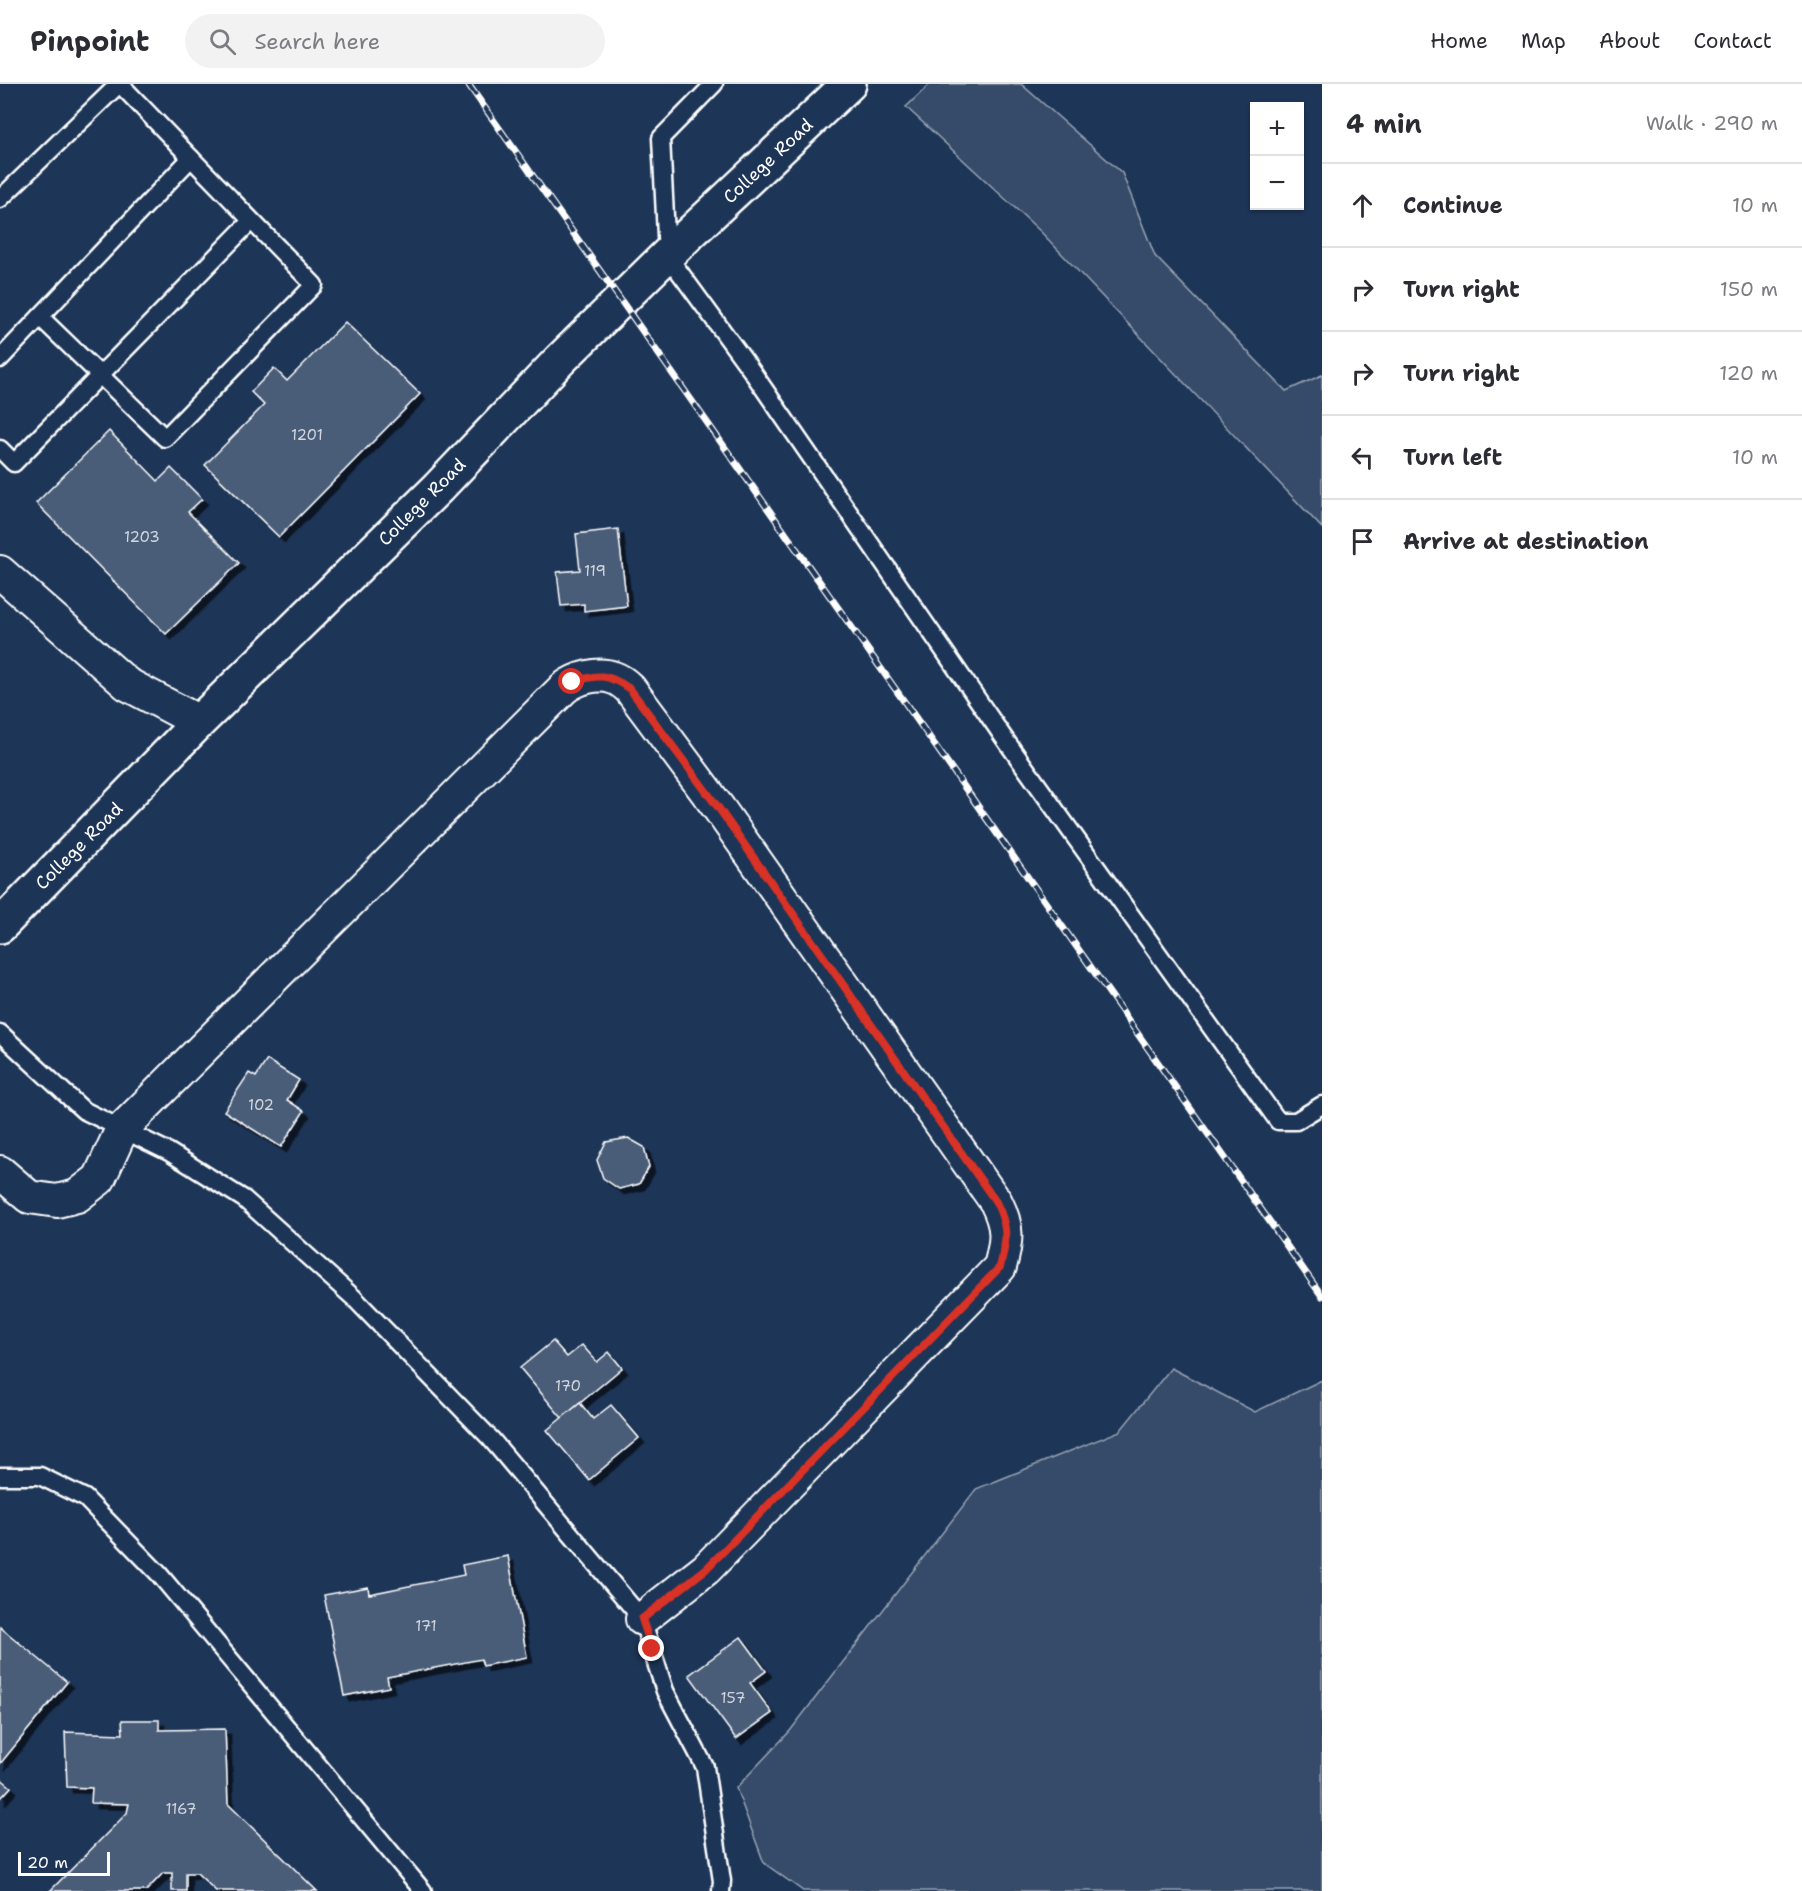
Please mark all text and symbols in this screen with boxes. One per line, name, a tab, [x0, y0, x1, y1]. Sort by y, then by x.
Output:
search box	[185, 14, 605, 68]
text: Pinpoint	[30, 22, 149, 60]
icon: search	[206, 25, 239, 58]
text: Search here	[254, 27, 380, 56]
text: Home	[1430, 27, 1488, 55]
text: Map	[1521, 27, 1566, 55]
text: About	[1599, 27, 1660, 55]
text: Contact	[1693, 27, 1772, 55]
map controls	[1250, 102, 1304, 210]
button: +	[1250, 102, 1304, 156]
text: 4 min	[1346, 106, 1422, 141]
text: Walk · 290 m	[1646, 110, 1778, 136]
street label: College Road	[718, 113, 818, 209]
button: −	[1250, 156, 1304, 210]
icon: ahead	[1346, 189, 1379, 222]
text: Continue	[1403, 191, 1503, 220]
text: 10 m	[1732, 192, 1778, 218]
icon: right	[1346, 273, 1379, 306]
text: Turn right	[1403, 275, 1520, 304]
text: 150 m	[1720, 276, 1778, 302]
icon: right	[1346, 357, 1379, 390]
text: Turn right	[1403, 359, 1520, 388]
text: 120 m	[1719, 360, 1778, 386]
house number: 1201	[291, 425, 323, 445]
icon: left	[1346, 441, 1379, 474]
text: Turn left	[1403, 443, 1502, 472]
text: 10 m	[1732, 444, 1778, 470]
street label: College Road	[373, 453, 471, 551]
icon: arrive	[1346, 525, 1379, 558]
house number: 1203	[124, 527, 160, 547]
text: Arrive at destination	[1403, 527, 1649, 556]
house number: 119	[584, 561, 606, 581]
route start	[558, 668, 584, 694]
street label: College Road	[30, 797, 128, 895]
house number: 102	[248, 1095, 274, 1115]
house number: 170	[555, 1376, 581, 1396]
house number: 171	[415, 1616, 437, 1636]
route end	[638, 1635, 664, 1661]
house number: 157	[721, 1688, 745, 1708]
house number: 1167	[166, 1799, 196, 1819]
scale bar	[18, 1849, 110, 1876]
text: 20 m	[27, 1852, 68, 1873]

